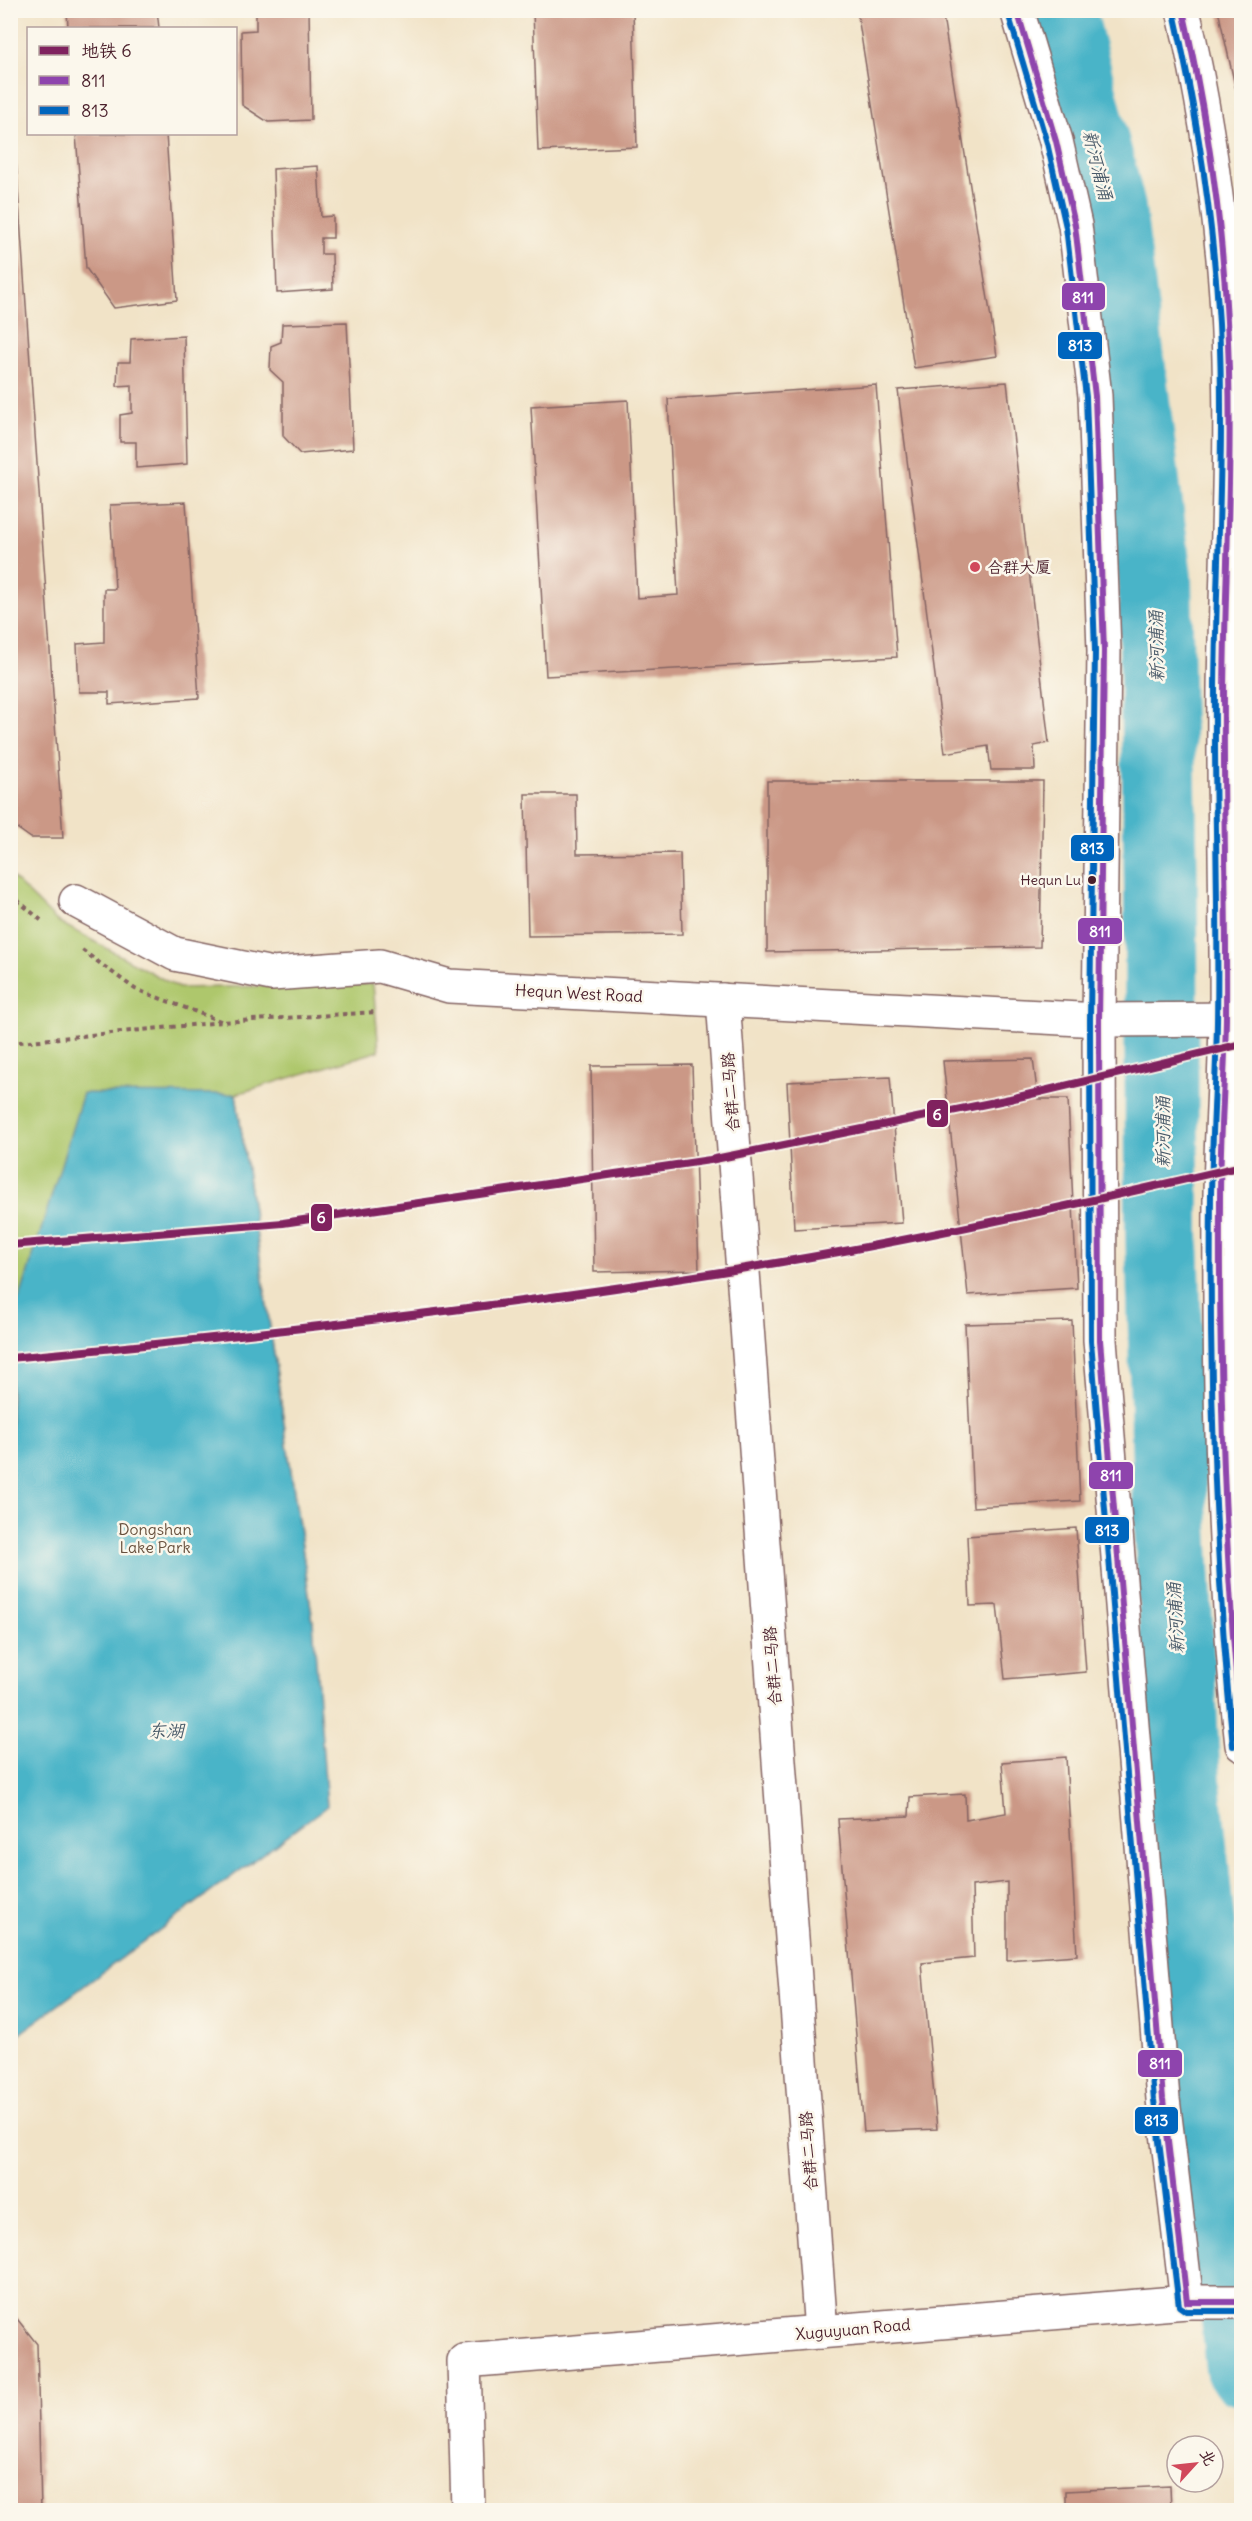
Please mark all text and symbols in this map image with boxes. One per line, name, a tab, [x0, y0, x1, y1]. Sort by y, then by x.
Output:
legend	[27, 27, 237, 135]
text: 地铁 6	[81, 39, 132, 62]
text: 811	[81, 69, 106, 92]
text: 813	[81, 99, 109, 122]
water label: 新河浦涌	[1078, 127, 1118, 204]
line badge: 811	[1061, 282, 1106, 311]
text: 811	[1072, 287, 1094, 307]
line badge: 813	[1057, 331, 1103, 360]
text: 813	[1068, 335, 1092, 355]
place label: 合群大厦	[987, 557, 1051, 577]
marker: 合群大厦	[968, 560, 982, 574]
water label: 新河浦涌	[1144, 609, 1168, 682]
line badge: 813	[1070, 834, 1115, 862]
text: 813	[1080, 838, 1104, 858]
place label: Hequn Lu	[1021, 871, 1081, 889]
marker: Hequn Lu	[1086, 874, 1098, 886]
line badge: 811	[1077, 917, 1123, 945]
text: 811	[1089, 921, 1111, 941]
street label: Hequn West Road	[515, 980, 643, 1006]
street label: 合群二马路	[717, 1051, 743, 1133]
water label: 新河浦涌	[1151, 1095, 1174, 1168]
line badge: 6	[926, 1099, 949, 1128]
text: 6	[932, 1104, 942, 1124]
line badge: 6	[310, 1203, 333, 1232]
text: 6	[316, 1207, 326, 1227]
line badge: 811	[1088, 1461, 1134, 1490]
text: 811	[1100, 1465, 1122, 1485]
line badge: 813	[1084, 1516, 1130, 1544]
park label: Dongshan Lake Park	[118, 1519, 192, 1557]
text: 813	[1095, 1520, 1119, 1540]
water label: 新河浦涌	[1162, 1580, 1188, 1655]
street label: 合群二马路	[759, 1625, 785, 1707]
water label: 东湖	[148, 1719, 186, 1742]
line badge: 811	[1137, 2049, 1183, 2078]
text: 811	[1149, 2053, 1171, 2073]
line badge: 813	[1134, 2106, 1179, 2135]
street label: 合群二马路	[795, 2110, 821, 2192]
text: 813	[1144, 2110, 1168, 2130]
street label: Xuguyuan Road	[795, 2314, 911, 2344]
north arrow	[1165, 2434, 1225, 2494]
text: 北	[1196, 2446, 1221, 2469]

